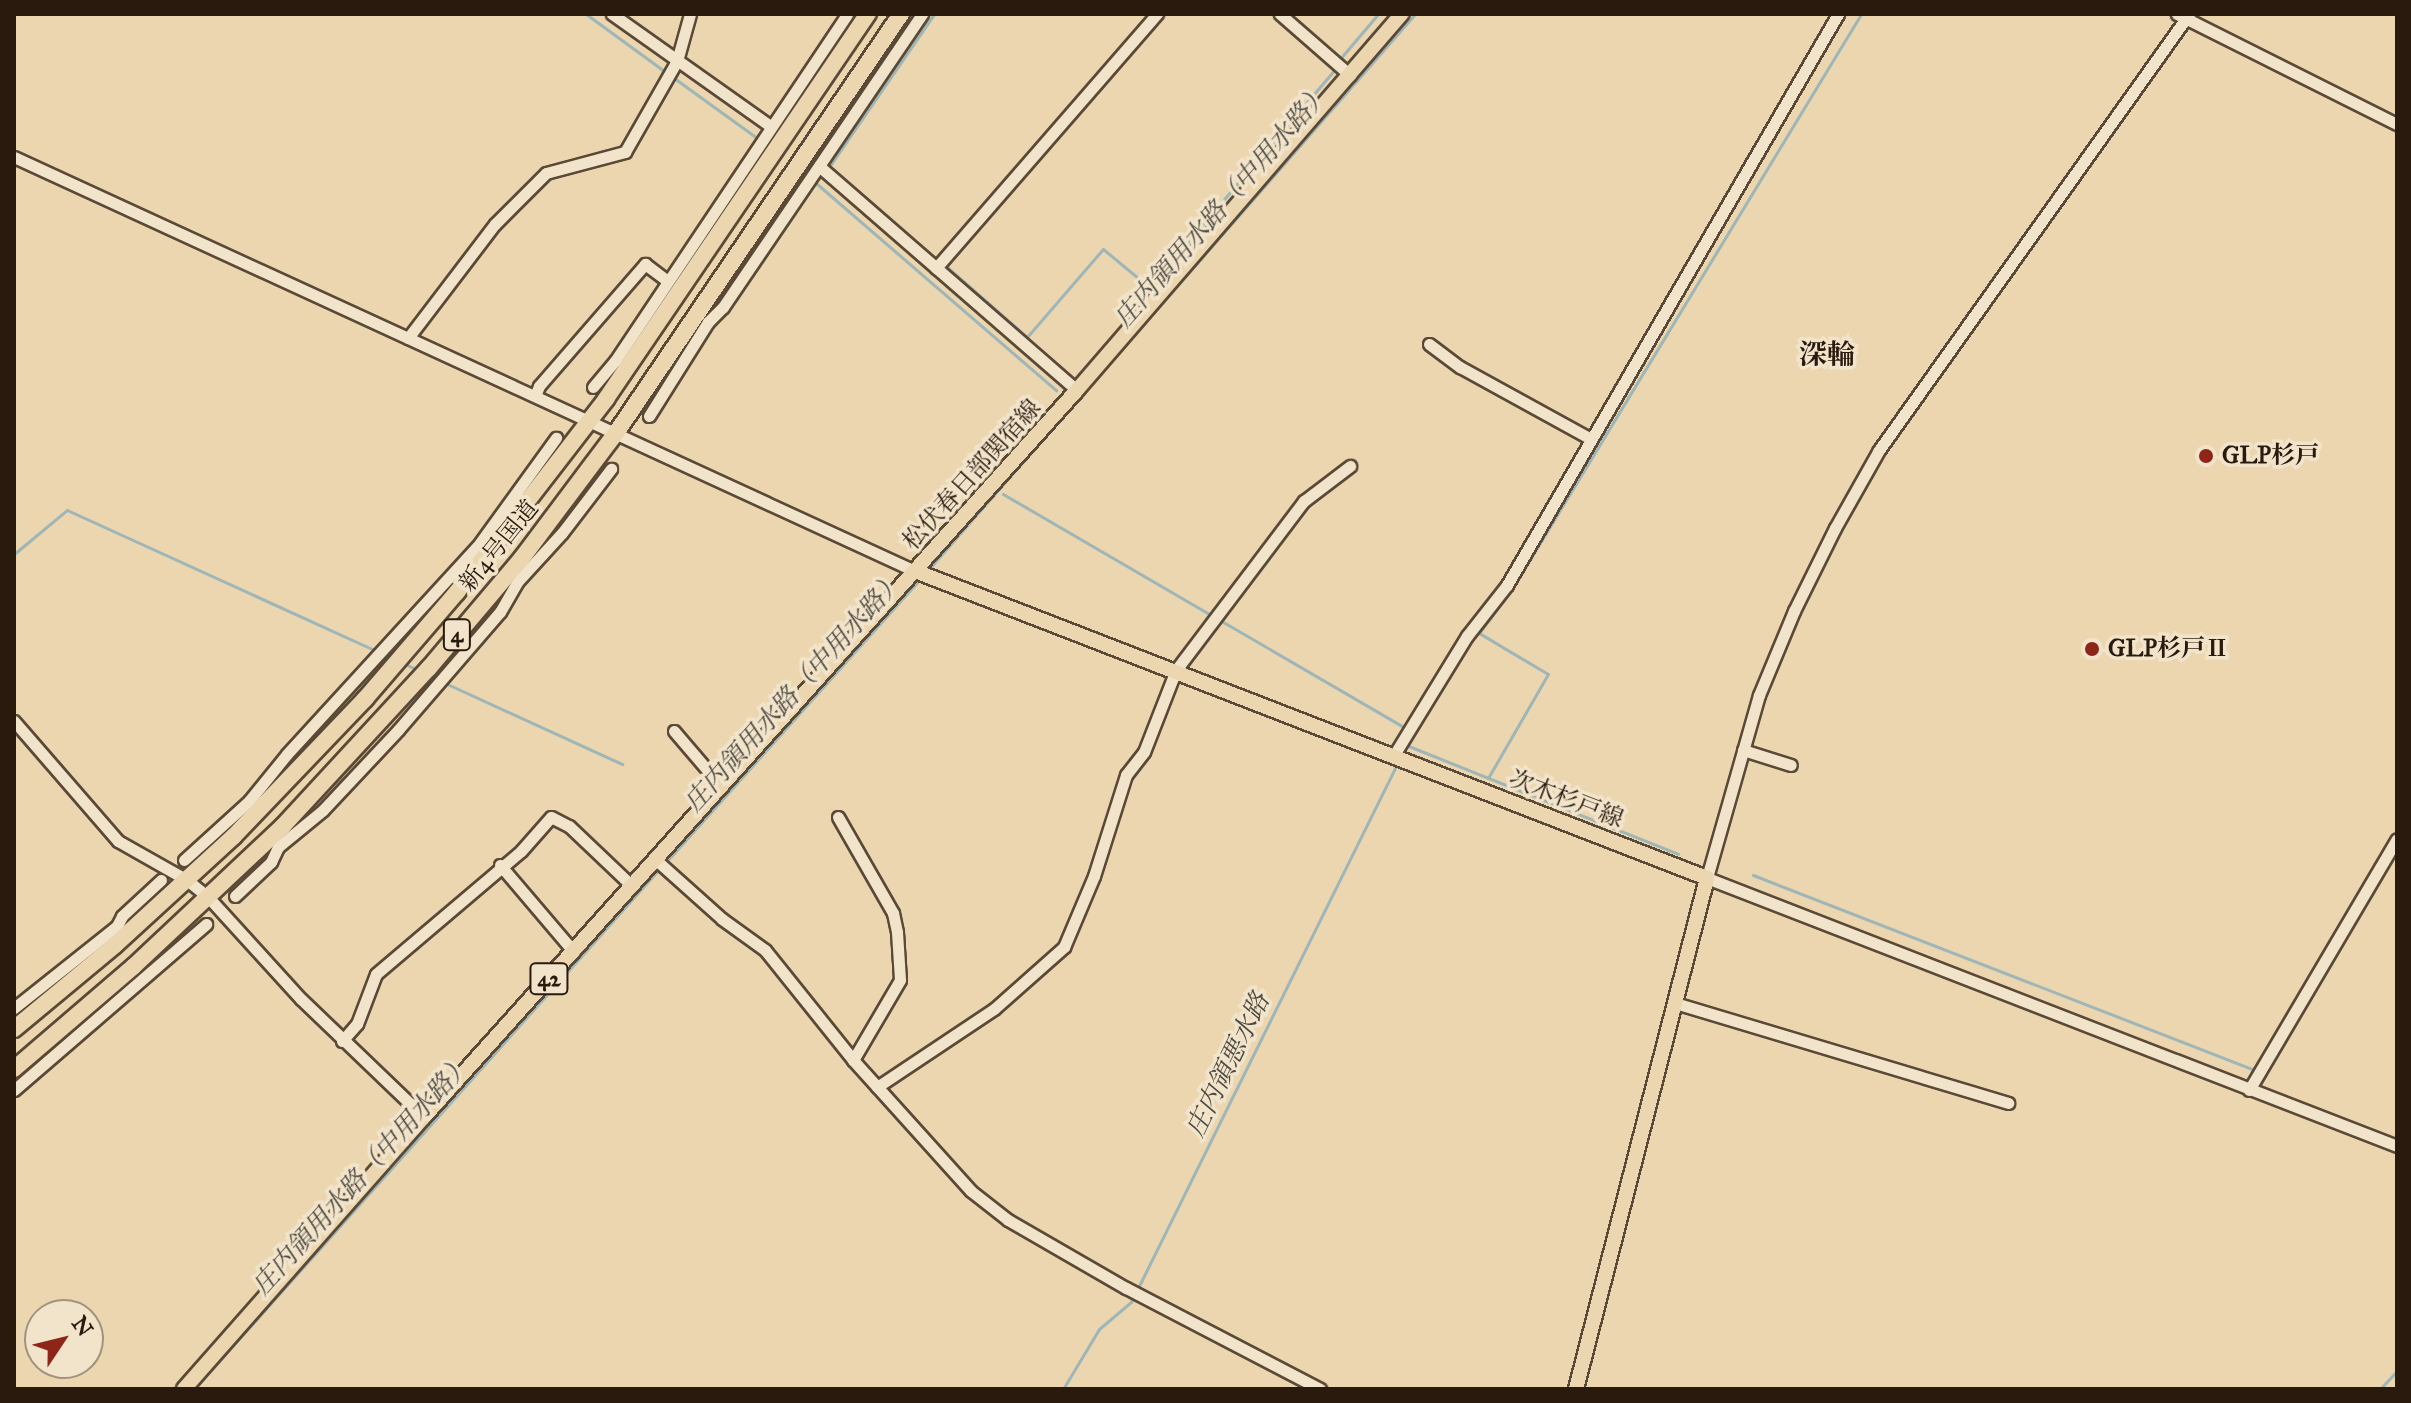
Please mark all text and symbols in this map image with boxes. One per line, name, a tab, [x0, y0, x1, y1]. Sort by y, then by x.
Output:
water label: 庄内領用水路（中用水路）	[1108, 78, 1336, 334]
district label: 深輪	[1799, 338, 1855, 372]
street label: 松伏春日部関宿線	[897, 394, 1047, 556]
place label: GLP杉戸	[2222, 442, 2319, 470]
marker: GLP杉戸	[2197, 447, 2215, 465]
street label: 新4号国道	[453, 494, 545, 598]
water label: 庄内領用水路（中用水路）	[678, 566, 910, 818]
road number: 4	[441, 617, 473, 653]
place label: GLP杉戸Ⅱ	[2108, 635, 2229, 663]
marker: GLP杉戸Ⅱ	[2083, 640, 2101, 658]
street label: 次木杉戸線	[1505, 764, 1627, 834]
road number: 42	[529, 961, 569, 997]
water label: 庄内領悪水路	[1180, 988, 1276, 1142]
water label: 庄内領用水路（中用水路）	[246, 1049, 478, 1301]
north arrow	[24, 1299, 104, 1379]
text: N	[66, 1311, 99, 1341]

